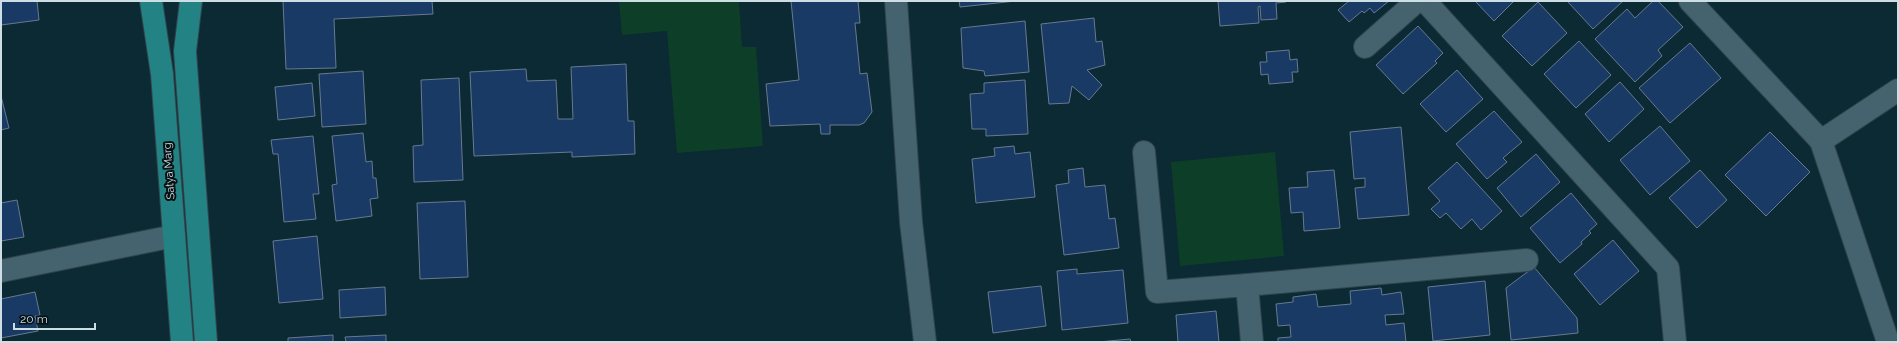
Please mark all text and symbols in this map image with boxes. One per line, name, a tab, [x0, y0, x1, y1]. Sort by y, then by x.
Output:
street label: Satya Marg	[161, 142, 177, 200]
scale bar	[14, 305, 95, 331]
text: 20 m	[20, 312, 48, 326]

